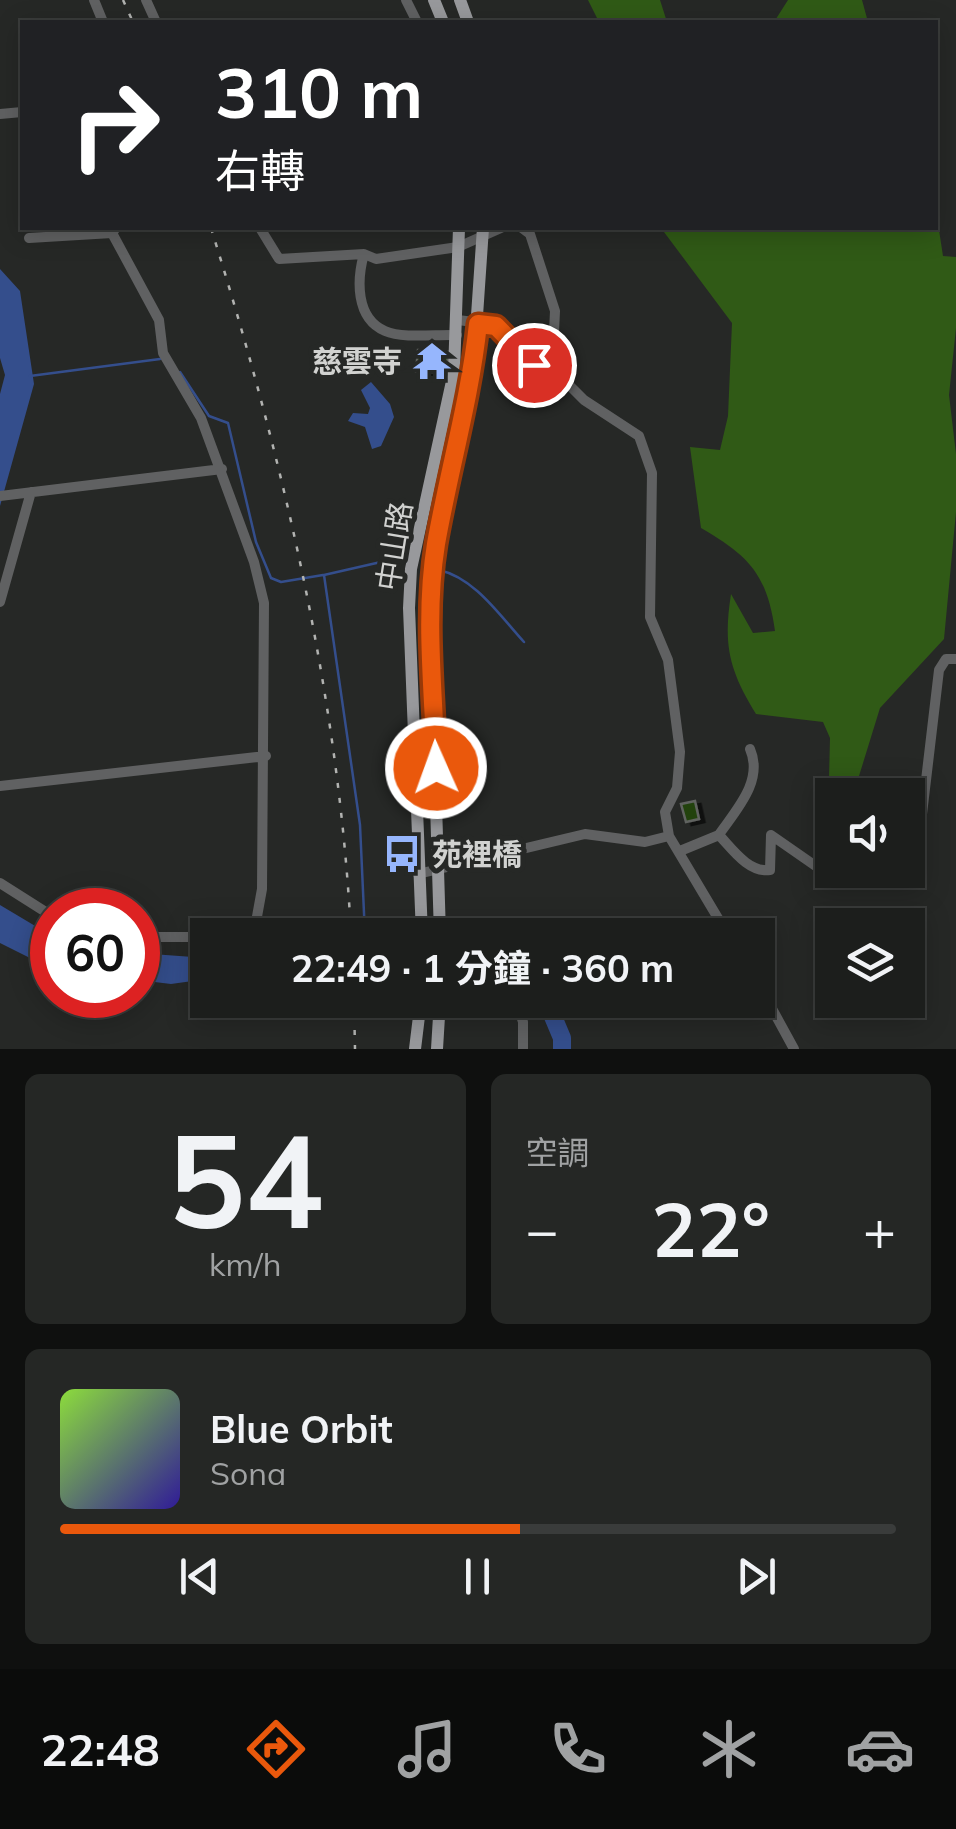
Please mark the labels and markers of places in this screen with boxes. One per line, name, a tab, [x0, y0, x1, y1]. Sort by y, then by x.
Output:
pin	[492, 323, 577, 408]
temple icon: 慈雲寺	[411, 340, 453, 382]
place label: 慈雲寺	[312, 342, 402, 380]
bus stop icon: 苑裡橋	[381, 833, 423, 875]
place label: 苑裡橋	[432, 835, 522, 873]

